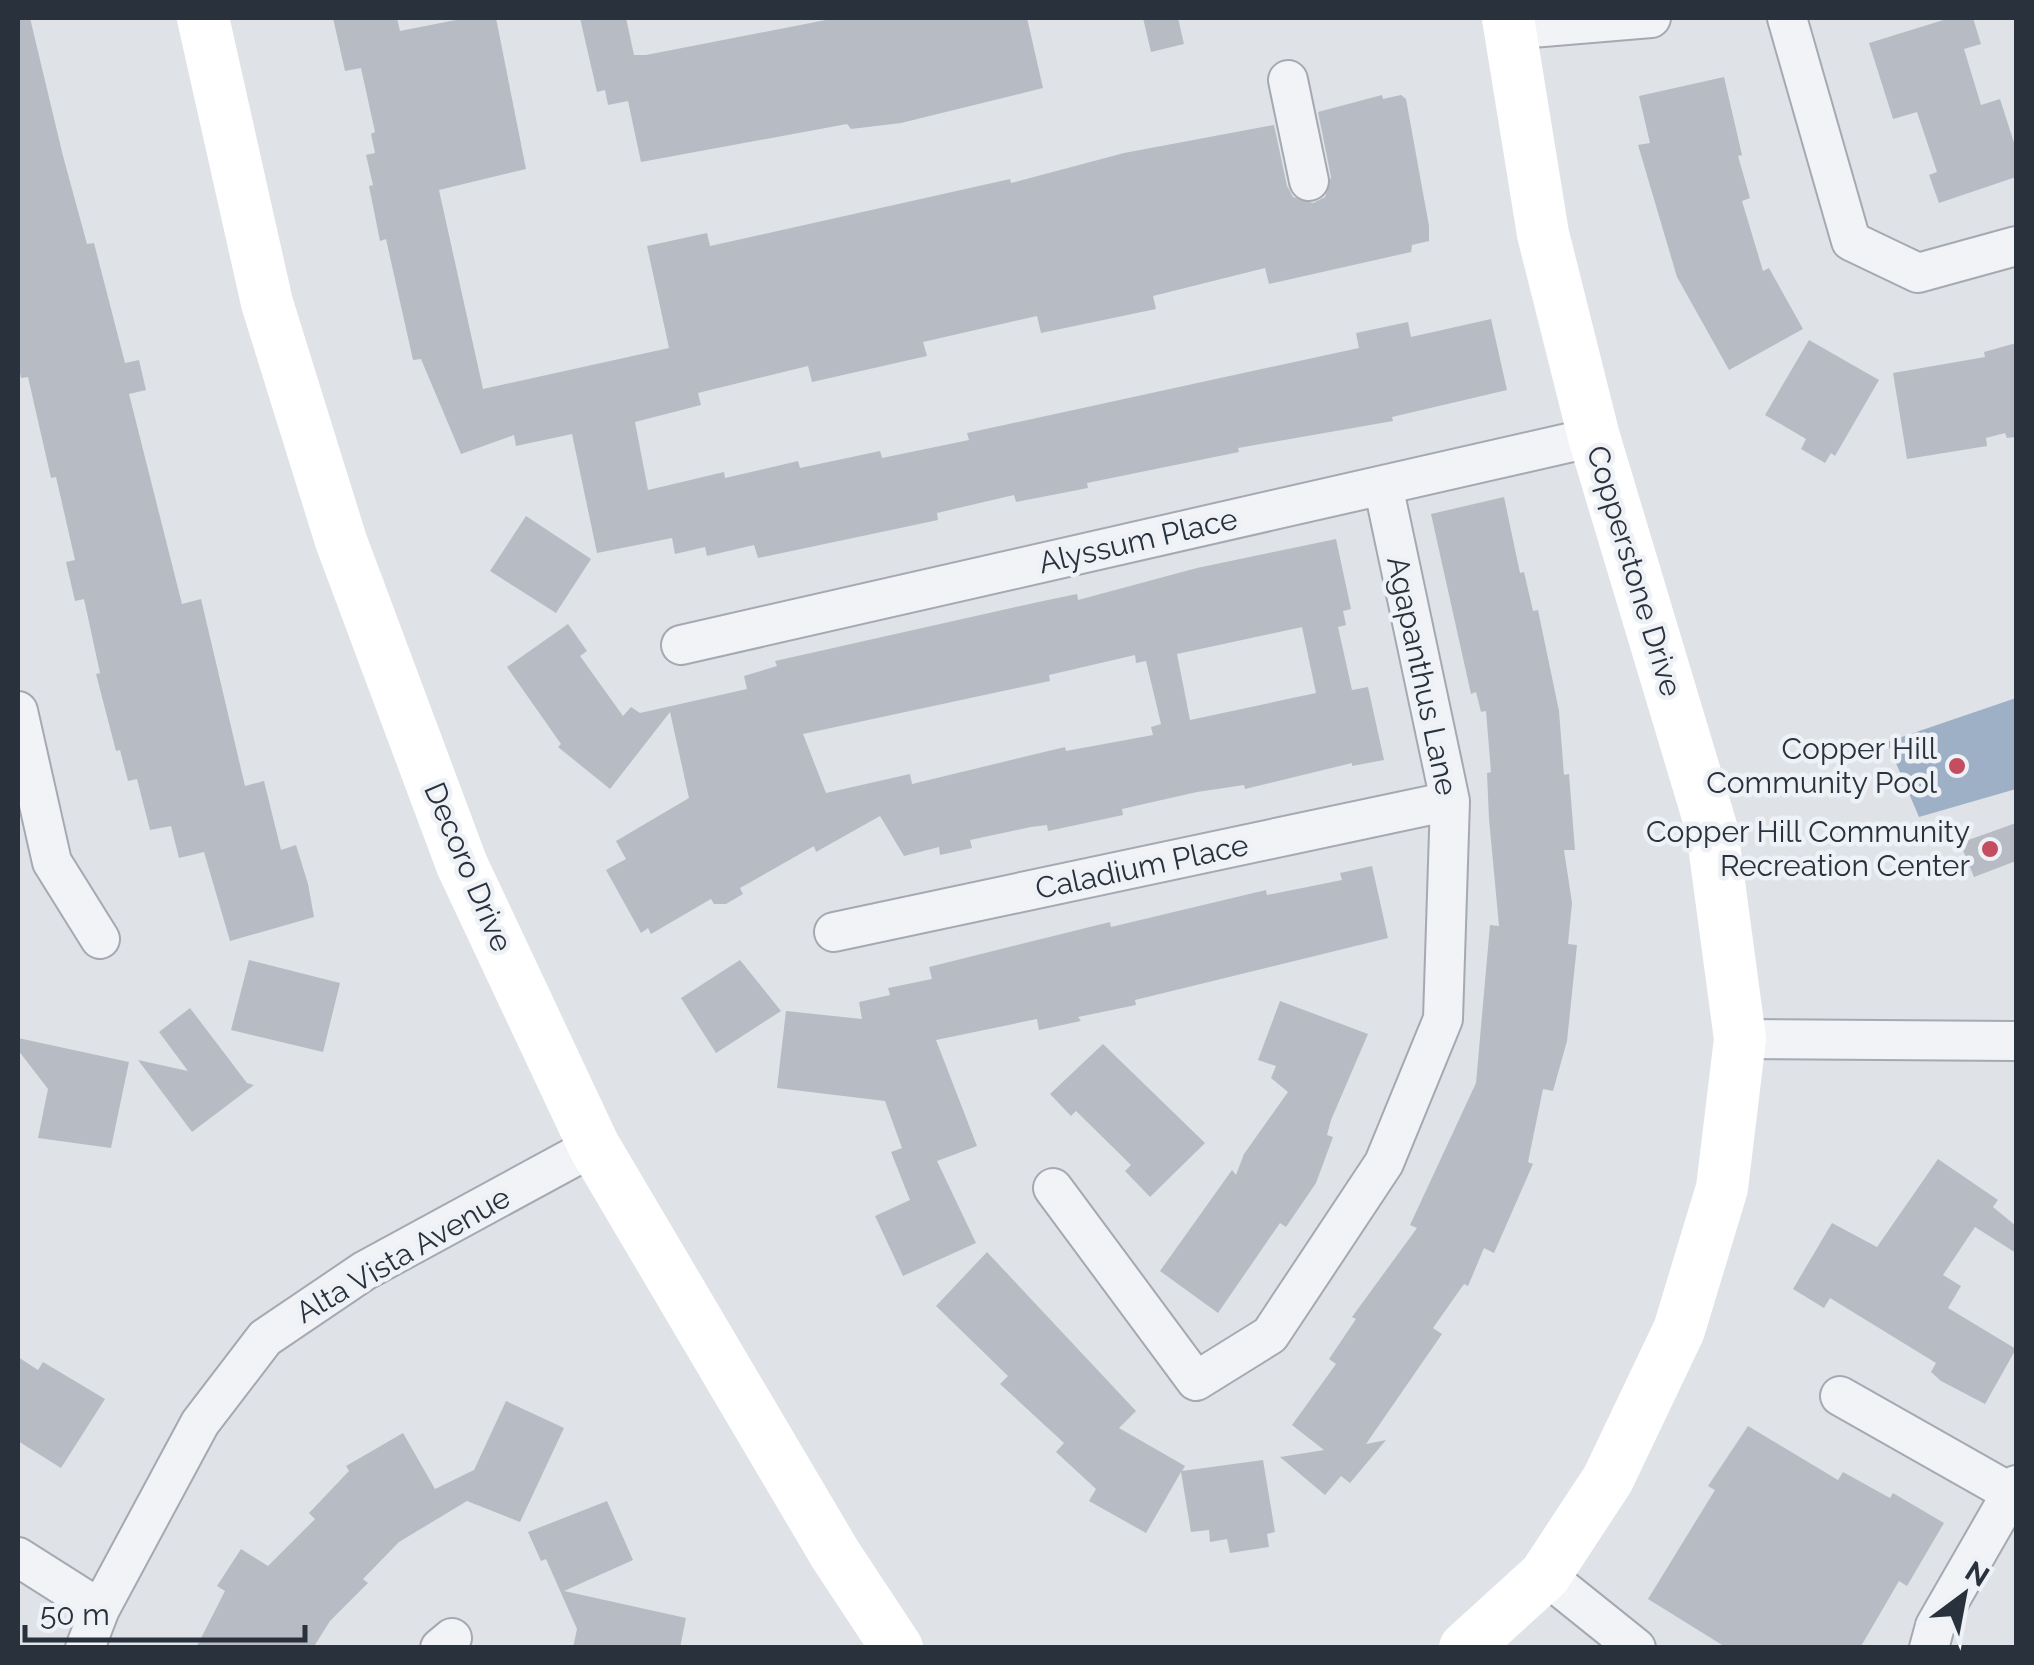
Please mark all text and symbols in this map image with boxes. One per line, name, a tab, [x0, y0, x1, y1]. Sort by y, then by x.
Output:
street label: Copperstone Drive	[1580, 441, 1689, 700]
street label: Alyssum Place	[1035, 501, 1241, 580]
street label: Agapanthus Lane	[1380, 553, 1465, 799]
place label: Copper Hill Community Pool	[1706, 731, 1938, 800]
marker: Copper Hill Community Pool	[1946, 755, 1968, 777]
street label: Decoro Drive	[417, 777, 520, 957]
place label: Copper Hill Community Recreation Center	[1646, 814, 1970, 883]
street label: Caladium Place	[1032, 827, 1252, 906]
marker: Copper Hill Community Recreation Center	[1979, 838, 2001, 860]
street label: Alta Vista Avenue	[290, 1179, 516, 1330]
north arrow	[1914, 1545, 2014, 1645]
text: N	[1959, 1555, 1995, 1594]
scale bar	[25, 1580, 305, 1642]
text: 50 m	[40, 1597, 110, 1632]

